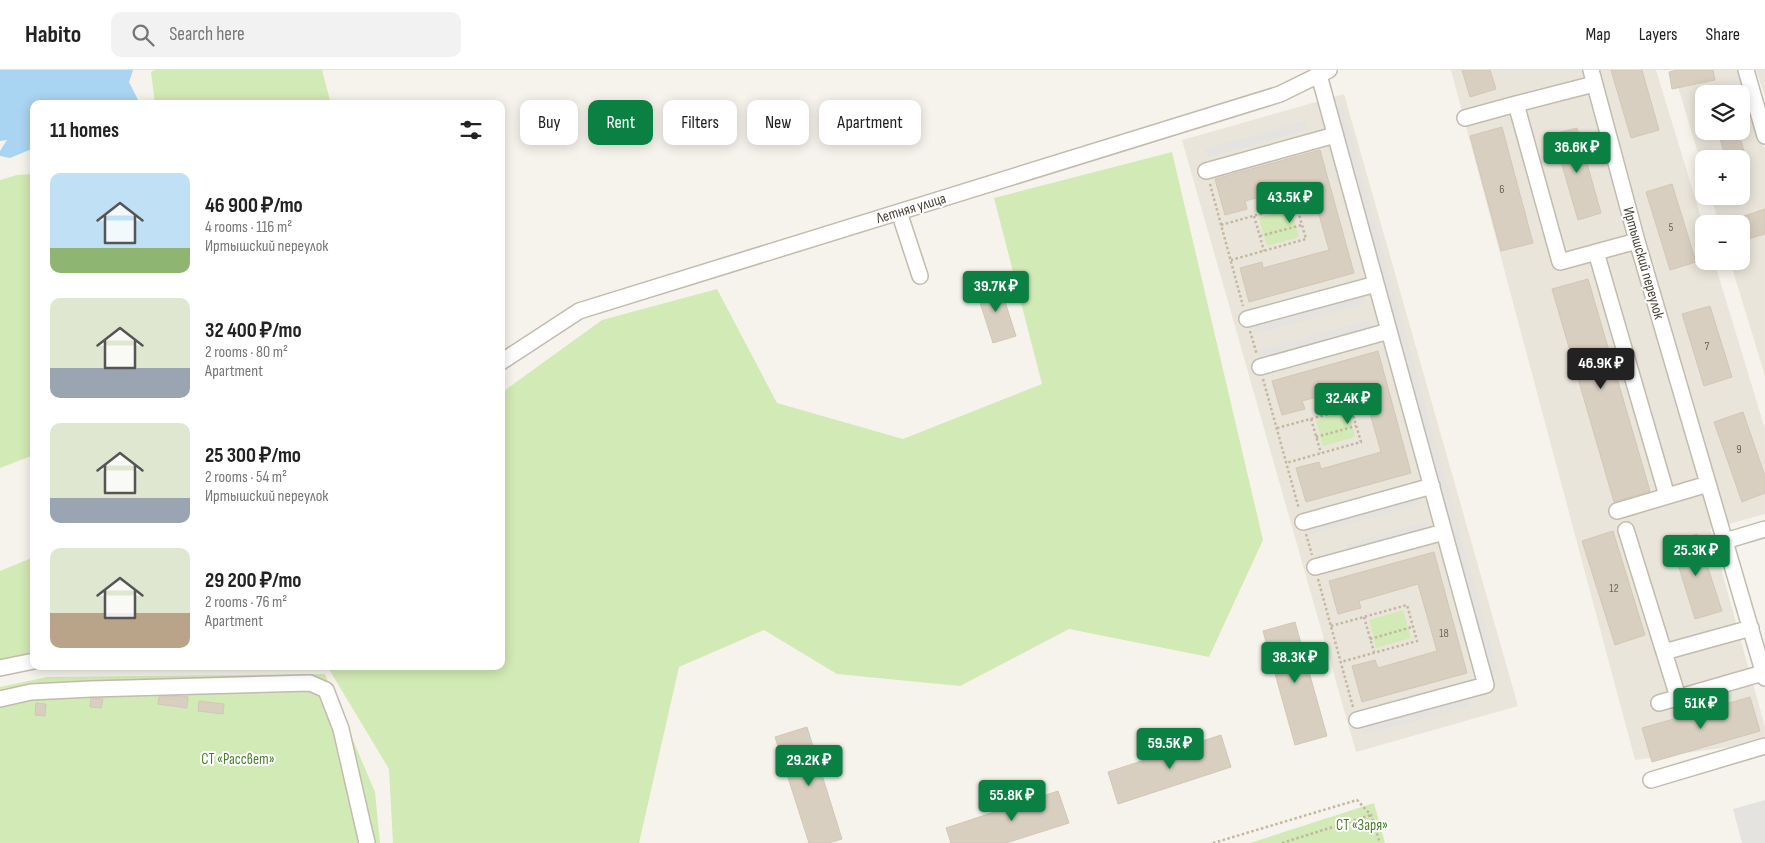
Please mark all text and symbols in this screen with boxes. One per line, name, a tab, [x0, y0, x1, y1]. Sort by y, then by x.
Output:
search box	[111, 12, 461, 57]
text: Habito	[25, 20, 81, 49]
icon: search	[129, 21, 157, 49]
text: Search here	[169, 23, 245, 46]
text: Map	[1586, 24, 1611, 45]
text: Layers	[1639, 24, 1678, 45]
text: Share	[1706, 24, 1740, 45]
map controls	[1695, 85, 1750, 270]
button: layers	[1695, 85, 1750, 140]
chip: Buy	[520, 100, 578, 145]
chip: Rent	[588, 100, 653, 145]
chip: Filters	[663, 100, 737, 145]
chip: New	[747, 100, 809, 145]
chip: Apartment	[819, 100, 921, 145]
icon: filters	[457, 116, 485, 144]
text: 11 homes	[50, 118, 119, 143]
pin: 36.6K ₽	[1531, 132, 1623, 174]
text: 36.6K ₽	[1555, 138, 1600, 157]
button: +	[1695, 150, 1750, 205]
pin: 43.5K ₽	[1244, 182, 1336, 224]
house number: 6	[1499, 182, 1505, 197]
text: 43.5K ₽	[1268, 188, 1313, 207]
street label: Летняя улица	[873, 189, 949, 228]
icon: home	[90, 193, 150, 253]
text: 46 900 ₽/mo	[205, 193, 303, 218]
street label: Иртышский переулок	[1618, 205, 1669, 322]
button: −	[1695, 215, 1750, 270]
text: 4 rooms · 116 m²	[205, 218, 292, 237]
house number: 5	[1669, 220, 1674, 235]
text: Иртышский переулок	[205, 237, 328, 256]
pin: 39.7K ₽	[950, 270, 1042, 313]
text: 39.7K ₽	[974, 277, 1018, 296]
icon: home	[90, 318, 150, 378]
text: 32 400 ₽/mo	[205, 318, 302, 343]
house number: 7	[1705, 339, 1710, 354]
text: 2 rooms · 80 m²	[205, 343, 288, 362]
pin: 46.9K ₽	[1555, 348, 1647, 390]
text: 46.9K ₽	[1578, 354, 1624, 373]
text: Apartment	[205, 362, 263, 381]
pin: 32.4K ₽	[1302, 382, 1394, 425]
text: 32.4K ₽	[1325, 389, 1371, 408]
house number: 9	[1736, 442, 1742, 457]
icon: home	[90, 443, 150, 503]
text: 25 300 ₽/mo	[205, 443, 301, 468]
text: 2 rooms · 54 m²	[205, 468, 287, 487]
text: Иртышский переулок	[205, 487, 328, 506]
pin: 25.3K ₽	[1650, 534, 1742, 577]
text: 25.3K ₽	[1674, 541, 1718, 560]
icon: home	[90, 568, 150, 628]
text: 29 200 ₽/mo	[205, 568, 302, 593]
house number: 12	[1609, 581, 1619, 596]
text: 2 rooms · 76 m²	[205, 593, 287, 612]
text: Apartment	[205, 612, 263, 631]
house number: 18	[1439, 626, 1449, 641]
pin: 38.3K ₽	[1249, 642, 1341, 684]
text: 38.3K ₽	[1272, 648, 1318, 667]
pin: 51K ₽	[1666, 688, 1736, 730]
text: 51K ₽	[1684, 694, 1718, 713]
pin: 59.5K ₽	[1124, 728, 1216, 770]
text: 59.5K ₽	[1148, 734, 1192, 753]
pin: 29.2K ₽	[763, 744, 855, 787]
park label: СТ «Рассвет»	[201, 750, 275, 769]
text: 29.2K ₽	[786, 751, 832, 770]
pin: 55.8K ₽	[966, 780, 1058, 822]
text: 55.8K ₽	[990, 786, 1034, 805]
park label: СТ «Заря»	[1336, 816, 1388, 835]

